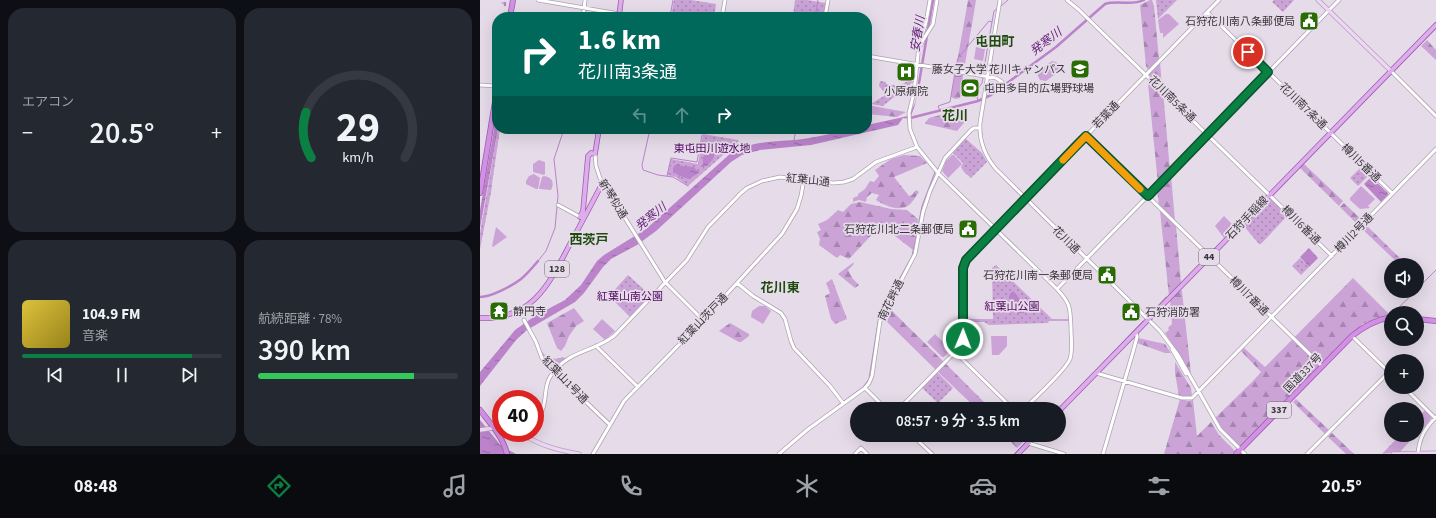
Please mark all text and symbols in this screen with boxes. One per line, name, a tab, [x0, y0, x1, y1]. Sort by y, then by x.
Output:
public building icon: 石狩花川南八条郵便局	[1298, 10, 1320, 32]
water label: 安春川	[907, 13, 930, 53]
place label: 石狩花川南八条郵便局	[1185, 14, 1295, 29]
text: 1.6 km	[578, 20, 661, 60]
water label: 発寒川	[1027, 23, 1067, 60]
icon: right	[512, 28, 564, 80]
district label: 屯田町	[975, 33, 1015, 51]
pin	[1231, 35, 1265, 69]
icon: arrive	[1237, 41, 1259, 63]
school or university icon: 藤女子大学 花川キャンパス	[1069, 58, 1091, 80]
text: 花川南3条通	[578, 60, 677, 85]
hospital icon: 小原病院	[895, 61, 917, 83]
place label: 藤女子大学 花川キャンパス	[932, 62, 1066, 77]
street label: 花川南5条通	[1145, 73, 1199, 125]
sports icon: 屯田多目的広場野球場	[959, 77, 981, 99]
street label: 花川南7条通	[1276, 80, 1330, 132]
place label: 屯田多目的広場野球場	[984, 81, 1094, 96]
place label: 小原病院	[884, 84, 928, 99]
text: エアコン	[22, 93, 74, 111]
text: 29	[336, 98, 380, 158]
street label: 若葉通	[1089, 98, 1123, 132]
icon: left	[629, 104, 651, 126]
icon: ahead	[671, 104, 693, 126]
icon: right	[713, 104, 735, 126]
district label: 花川	[942, 107, 968, 125]
text: 20.5°	[90, 112, 154, 155]
text: −	[22, 117, 33, 149]
text: +	[211, 117, 222, 149]
street label: 樽川5番通	[1338, 140, 1384, 186]
park label: 東屯田川遊水地	[674, 141, 751, 156]
text: km/h	[342, 147, 374, 168]
street label: 紅葉山通	[785, 170, 831, 190]
street label: 新琴似通	[595, 176, 631, 222]
street label: 石狩手稲線	[1223, 193, 1271, 243]
water label: 発寒川	[632, 198, 672, 235]
street label: 樽川6番通	[1278, 202, 1324, 248]
street label: 樽川2号通	[1331, 210, 1377, 256]
public building icon: 石狩花川北二条郵便局	[957, 218, 979, 240]
place label: 石狩花川北二条郵便局	[844, 222, 954, 237]
street label: 花川通	[1049, 223, 1083, 257]
district label: 西茨戸	[569, 231, 609, 249]
road number: 44	[1199, 249, 1219, 265]
map controls	[1384, 258, 1424, 442]
button: sound	[1384, 258, 1424, 298]
road number: 128	[545, 261, 569, 277]
public building icon: 石狩花川南一条郵便局	[1096, 264, 1118, 286]
place label: 石狩花川南一条郵便局	[983, 268, 1093, 283]
street label: 樽川7番通	[1226, 273, 1272, 319]
street label: 南花畔通	[875, 277, 907, 323]
district label: 花川東	[760, 279, 800, 297]
park label: 紅葉山南公園	[597, 289, 663, 304]
street label: 紅葉山茨戸通	[675, 290, 731, 348]
park label: 紅葉山公園	[985, 299, 1040, 314]
temple icon: 静円寺	[488, 300, 510, 322]
public building icon: 石狩消防署	[1120, 301, 1142, 323]
text: 104.9 FM	[82, 304, 140, 325]
place label: 静円寺	[513, 304, 546, 319]
place label: 石狩消防署	[1145, 305, 1200, 320]
button: search	[1384, 306, 1424, 346]
text: 航続距離 · 78%	[258, 310, 342, 328]
position arrow	[942, 318, 984, 360]
text: 音楽	[82, 327, 108, 345]
text: 390 km	[258, 329, 351, 372]
street label: 国道337号	[1280, 350, 1326, 396]
street label: 紅葉山1号通	[539, 353, 591, 407]
button: +	[1384, 354, 1424, 394]
icon: previous	[44, 364, 66, 386]
icon: pause	[111, 364, 133, 386]
icon: next	[178, 364, 200, 386]
speed limit sign: 40	[492, 390, 544, 442]
road number: 337	[1267, 402, 1291, 418]
button: −	[1384, 402, 1424, 442]
text: 08:57 · 9 分 · 3.5 km	[896, 411, 1020, 432]
icon: directions	[265, 472, 293, 500]
icon: music	[441, 472, 469, 500]
icon: phone	[617, 472, 645, 500]
icon: climate	[793, 472, 821, 500]
icon: car	[969, 472, 997, 500]
icon: filters	[1145, 472, 1173, 500]
text: 08:48	[74, 474, 117, 499]
text: 20.5°	[1321, 474, 1362, 499]

